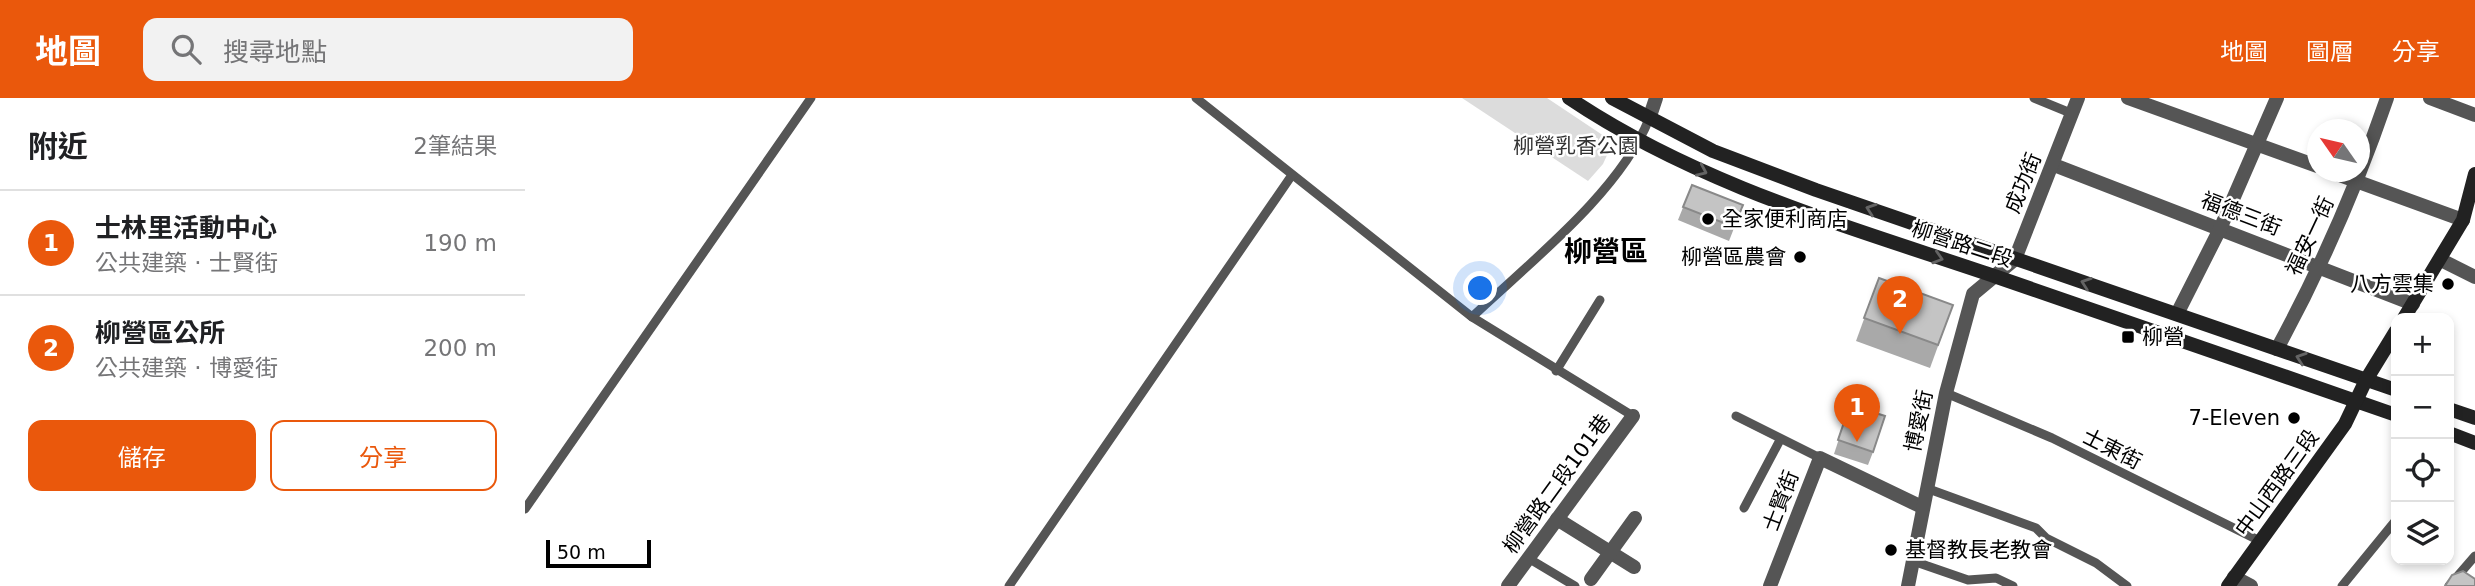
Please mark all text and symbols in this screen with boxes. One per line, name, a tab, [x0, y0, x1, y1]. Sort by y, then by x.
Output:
search box	[143, 18, 633, 81]
icon: search	[167, 30, 205, 68]
text: 地圖	[35, 32, 101, 71]
text: 搜尋地點	[223, 37, 327, 67]
text: 地圖	[2220, 38, 2268, 66]
text: 圖層	[2306, 38, 2354, 66]
text: 分享	[2392, 38, 2440, 66]
north arrow	[2307, 119, 2370, 182]
text: 附近	[28, 129, 88, 164]
text: 2筆結果	[413, 133, 497, 159]
park label: 柳營乳香公園	[1513, 134, 1639, 158]
street label: 成功街	[2000, 149, 2046, 217]
one-way arrow	[1695, 163, 1707, 177]
street label: 福德三街	[2197, 188, 2285, 240]
street label: 福安一街	[2281, 193, 2339, 279]
one-way arrow	[1866, 203, 1878, 217]
place label: 全家便利商店	[1722, 207, 1848, 231]
marker: 全家便利商店	[1700, 211, 1716, 227]
text: 士林里活動中心	[95, 213, 277, 243]
street label: 柳營路二段	[1908, 216, 2016, 272]
text: 1	[43, 230, 59, 256]
text: 190 m	[423, 230, 497, 256]
district label: 柳營區	[1564, 235, 1648, 268]
place label: 柳營區農會	[1681, 245, 1786, 269]
marker: 柳營區農會	[1792, 249, 1808, 265]
text: 公共建築 · 士賢街	[95, 250, 278, 276]
one-way arrow	[1932, 250, 1944, 265]
your location	[1463, 271, 1497, 305]
place label: 八方雲集	[2350, 272, 2434, 296]
pin: 2	[1877, 276, 1923, 334]
marker: 八方雲集	[2440, 276, 2456, 292]
one-way arrow	[2081, 277, 2093, 291]
map controls	[2391, 313, 2454, 565]
button: +	[2391, 313, 2454, 376]
text: 柳營區公所	[95, 318, 225, 348]
place label: 柳營	[2142, 325, 2184, 349]
marker: 柳營	[2120, 329, 2136, 345]
text: 2	[43, 335, 59, 361]
text: 200 m	[423, 335, 497, 361]
one-way arrow	[2296, 352, 2308, 366]
text: 公共建築 · 博愛街	[95, 355, 278, 381]
button: −	[2391, 376, 2454, 439]
pin: 1	[1834, 384, 1880, 442]
street label: 博愛街	[1901, 388, 1937, 454]
place label: 7-Eleven	[2188, 406, 2280, 430]
street label: 柳營路二段101巷	[1498, 410, 1616, 558]
marker: 7-Eleven	[2286, 410, 2302, 426]
button: 儲存	[28, 420, 256, 491]
button: 分享	[270, 420, 497, 491]
street label: 士東街	[2078, 424, 2146, 474]
street label: 中山西路三段	[2230, 425, 2324, 541]
button: locate	[2391, 439, 2454, 502]
street label: 士賢街	[1759, 467, 1803, 535]
button: layers	[2391, 502, 2454, 565]
scale bar	[546, 537, 651, 569]
place label: 基督教長老教會	[1905, 538, 2052, 562]
text: 50 m	[557, 541, 606, 563]
marker: 基督教長老教會	[1883, 542, 1899, 558]

